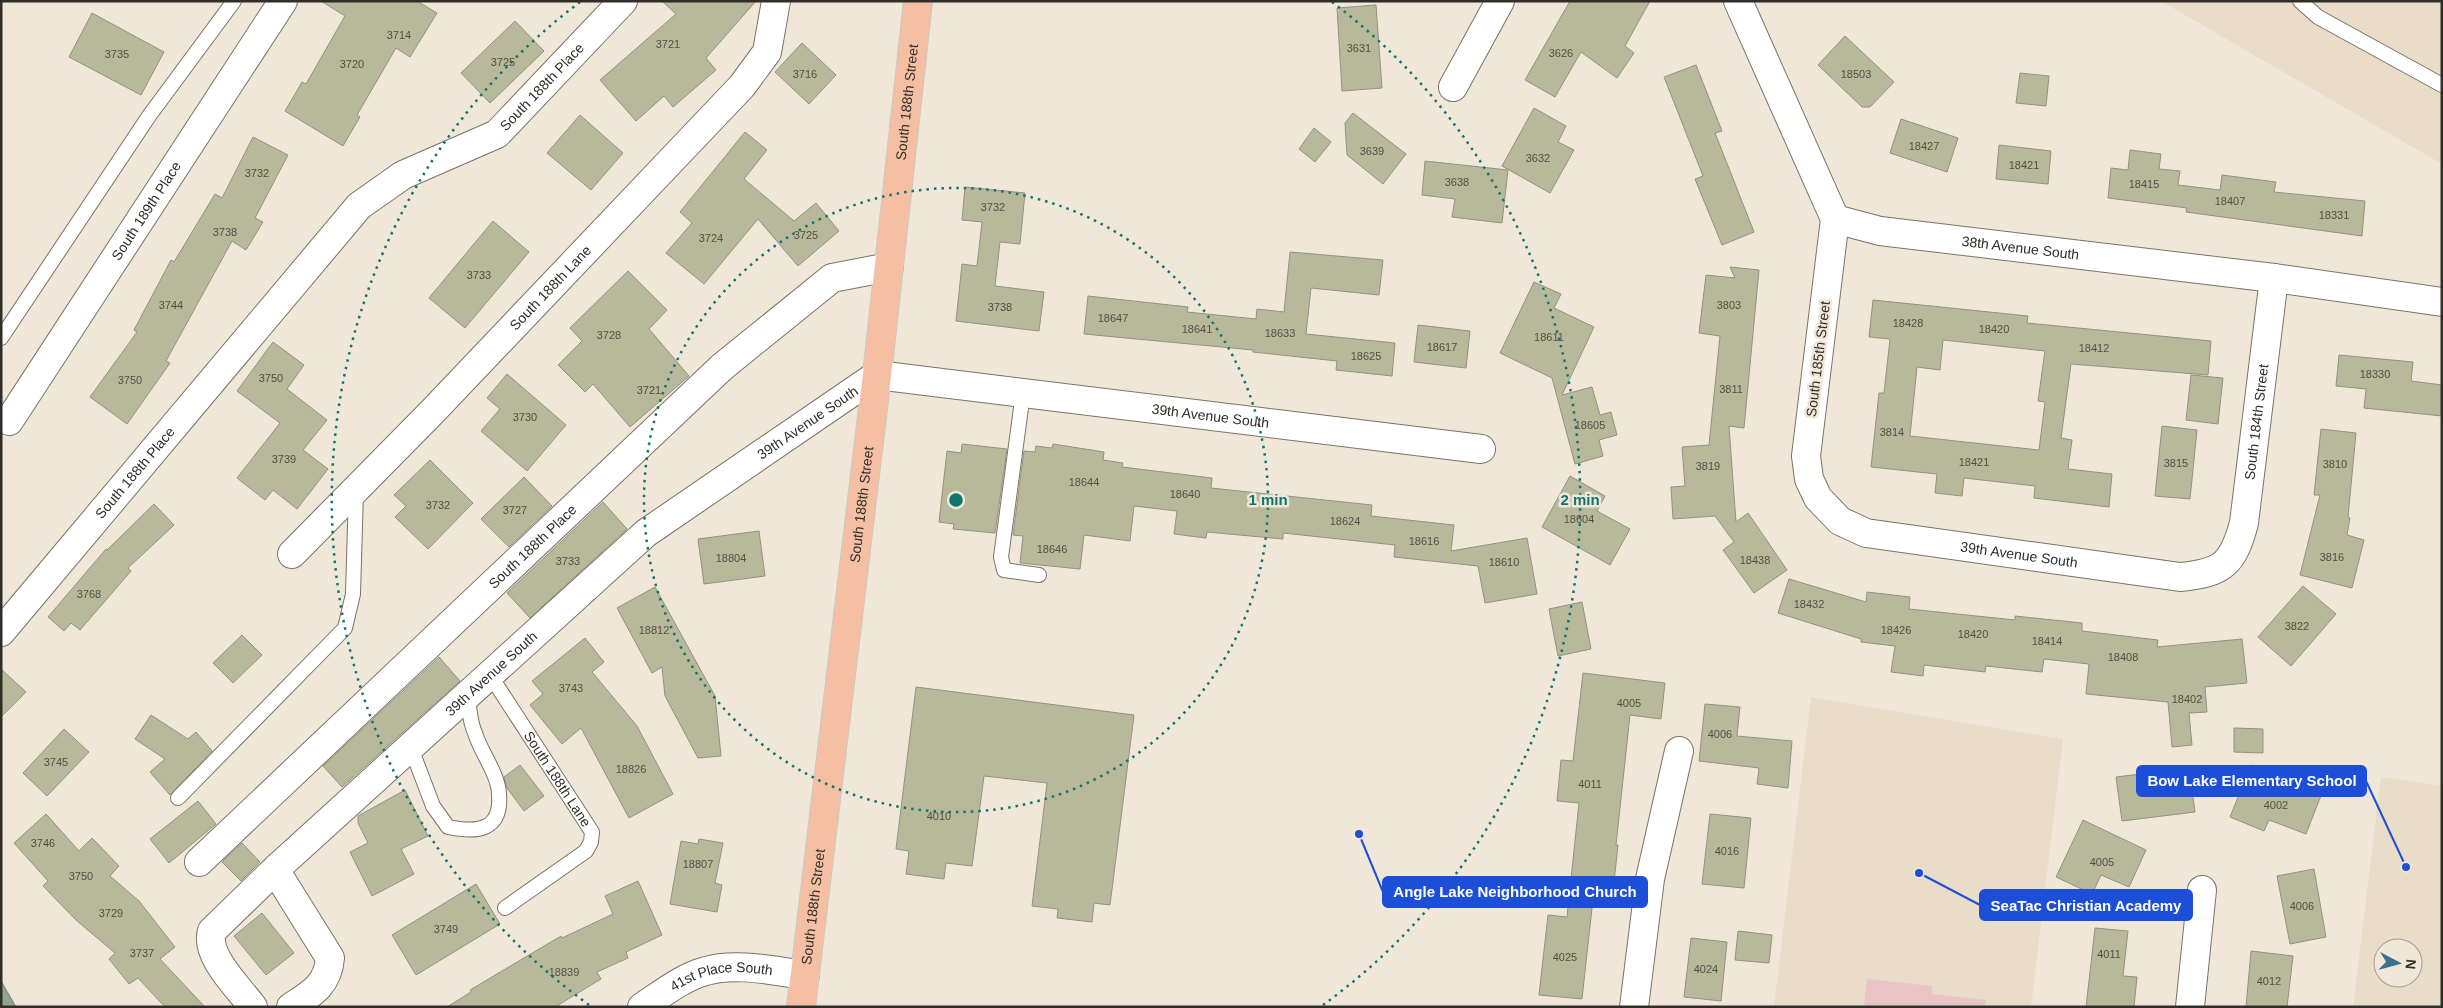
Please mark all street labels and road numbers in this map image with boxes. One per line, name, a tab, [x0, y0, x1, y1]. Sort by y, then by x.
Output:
street label: South 188th Place	[497, 39, 587, 134]
street label: South 188th Street	[893, 43, 921, 161]
street label: South 189th Place	[108, 158, 184, 263]
street label: 38th Avenue South	[1961, 233, 2080, 263]
street label: South 188th Lane	[506, 242, 594, 333]
street label: South 185th Street	[1803, 300, 1833, 418]
street label: South 184th Street	[2241, 363, 2271, 481]
street label: 39th Avenue South	[754, 383, 861, 462]
street label: 39th Avenue South	[1151, 401, 1270, 431]
street label: South 188th Place	[92, 424, 178, 522]
street label: South 188th Street	[846, 446, 876, 564]
street label: South 188th Place	[485, 501, 580, 592]
street label: 39th Avenue South	[1959, 538, 2079, 571]
street label: 39th Avenue South	[442, 628, 540, 719]
street label: South 188th Lane	[521, 728, 595, 830]
street label: South 188th Street	[798, 848, 828, 966]
street label: 41st Place South	[667, 959, 774, 994]

